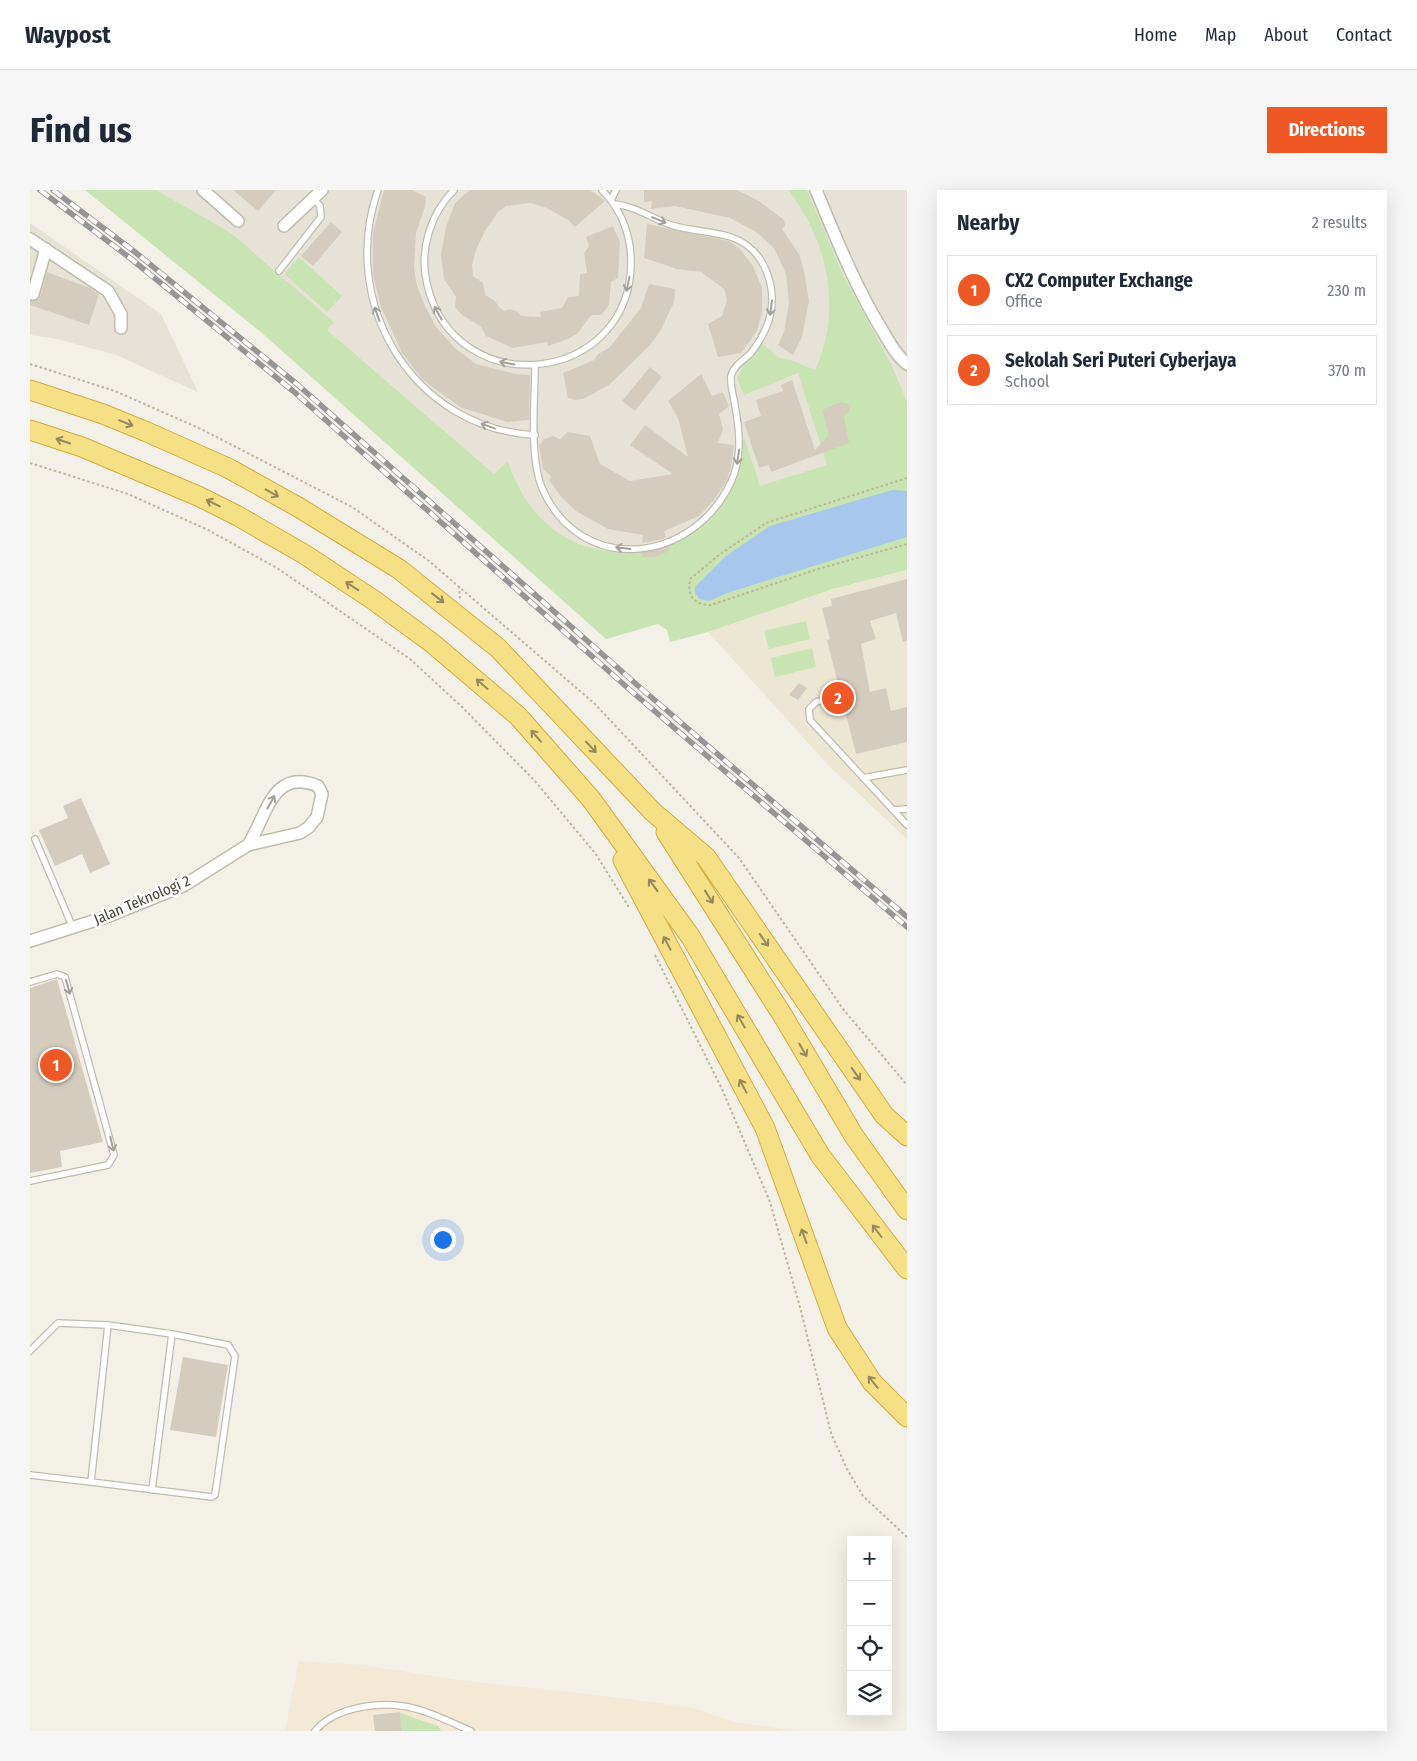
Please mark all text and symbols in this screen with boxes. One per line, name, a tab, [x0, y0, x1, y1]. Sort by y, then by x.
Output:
text: Waypost	[25, 21, 111, 49]
text: Home	[1134, 24, 1177, 46]
text: Map	[1205, 24, 1236, 46]
text: About	[1264, 24, 1308, 46]
text: Contact	[1336, 24, 1392, 46]
button: Directions	[1267, 107, 1387, 153]
text: Find us	[30, 109, 132, 151]
text: Nearby	[957, 210, 1019, 236]
text: 2 results	[1312, 213, 1367, 232]
one-way arrow	[651, 215, 666, 225]
text: CX2 Computer Exchange	[1005, 269, 1193, 292]
one-way arrow	[623, 275, 633, 291]
text: 1	[971, 281, 977, 300]
text: 230 m	[1327, 281, 1366, 300]
text: Office	[1005, 292, 1043, 311]
one-way arrow	[766, 300, 776, 316]
one-way arrow	[433, 306, 442, 321]
one-way arrow	[372, 307, 381, 323]
text: Sekolah Seri Puteri Cyberjaya	[1005, 349, 1236, 372]
one-way arrow	[499, 358, 515, 367]
text: 2	[970, 361, 978, 380]
text: 370 m	[1328, 361, 1366, 380]
text: School	[1005, 372, 1049, 391]
one-way arrow	[118, 419, 133, 428]
one-way arrow	[480, 421, 496, 430]
one-way arrow	[55, 435, 71, 445]
one-way arrow	[732, 448, 742, 464]
one-way arrow	[265, 488, 280, 498]
one-way arrow	[205, 498, 220, 508]
one-way arrow	[615, 543, 631, 553]
one-way arrow	[346, 581, 360, 591]
one-way arrow	[431, 593, 444, 604]
one-way arrow	[475, 678, 488, 690]
pin: 2	[822, 679, 854, 717]
one-way arrow	[530, 730, 541, 743]
one-way arrow	[585, 741, 597, 753]
one-way arrow	[266, 795, 276, 809]
street label: Jalan Teknologi 2	[91, 871, 193, 928]
one-way arrow	[648, 878, 658, 892]
one-way arrow	[704, 889, 714, 903]
one-way arrow	[759, 933, 769, 947]
one-way arrow	[662, 935, 672, 950]
one-way arrow	[64, 979, 74, 995]
one-way arrow	[736, 1014, 746, 1028]
one-way arrow	[799, 1042, 809, 1056]
pin: 1	[40, 1046, 72, 1084]
one-way arrow	[851, 1067, 861, 1081]
one-way arrow	[738, 1079, 748, 1094]
one-way arrow	[108, 1135, 117, 1151]
one-way arrow	[871, 1225, 882, 1238]
your location	[430, 1227, 456, 1253]
one-way arrow	[799, 1229, 808, 1245]
one-way arrow	[868, 1376, 879, 1389]
map controls	[847, 1536, 892, 1716]
button: +	[847, 1536, 892, 1581]
button: −	[847, 1581, 892, 1626]
button: locate	[847, 1626, 892, 1671]
button: layers	[847, 1671, 892, 1716]

